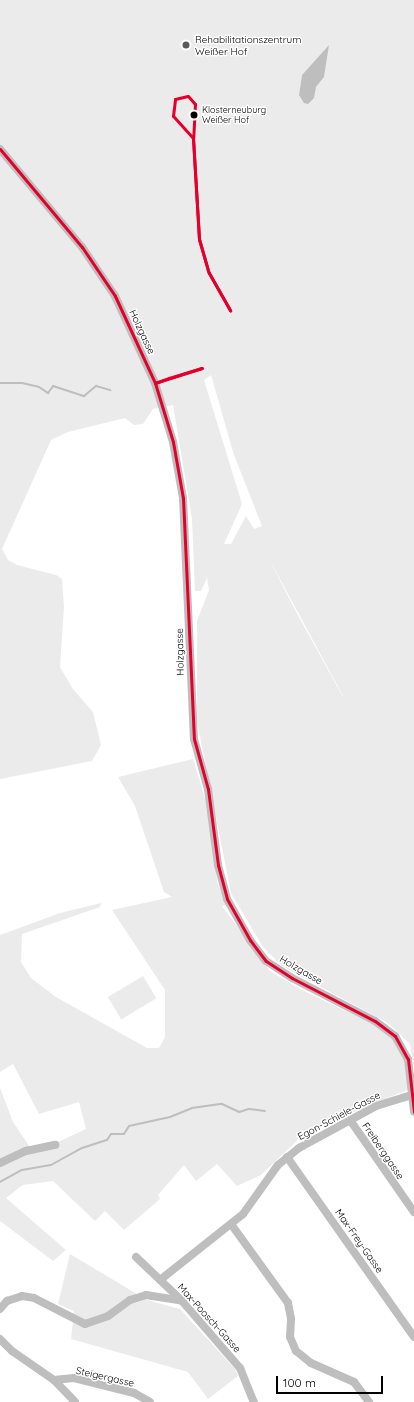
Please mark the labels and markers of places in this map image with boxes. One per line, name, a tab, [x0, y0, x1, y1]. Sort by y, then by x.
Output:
place label: Rehabilitationszentrum Weißer Hof	[195, 33, 301, 56]
marker: Rehabilitationszentrum Weißer Hof	[180, 39, 192, 51]
place label: Klosterneuburg Weißer Hof	[202, 105, 266, 126]
marker: Klosterneuburg Weißer Hof	[189, 110, 199, 120]

